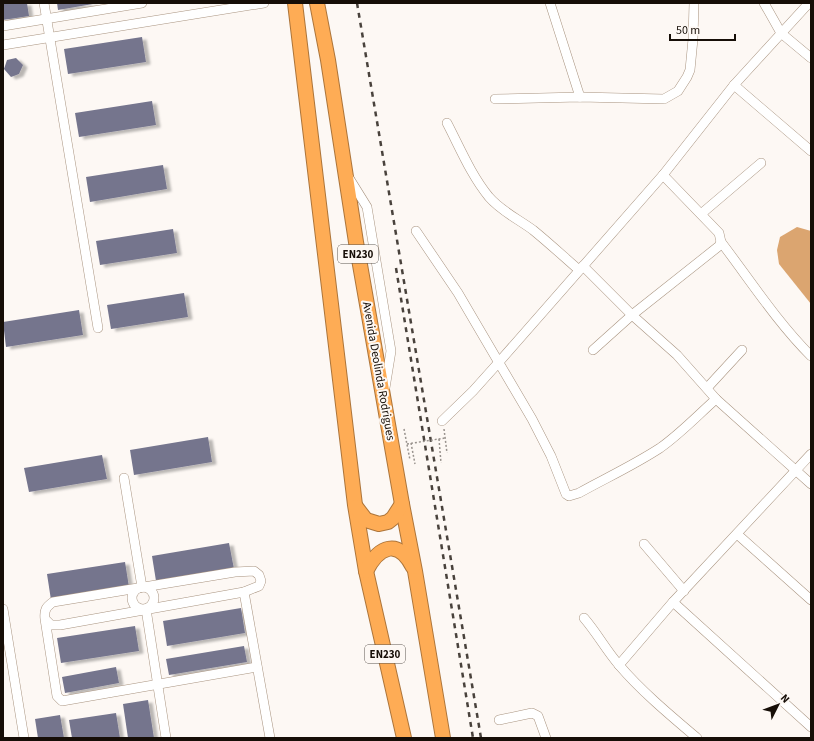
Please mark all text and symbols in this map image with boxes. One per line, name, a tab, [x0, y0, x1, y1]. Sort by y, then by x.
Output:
scale bar	[670, 16, 735, 42]
text: 50 m	[676, 22, 700, 39]
road number: EN230	[338, 245, 378, 263]
street label: Avenida Deolinda Rodrigues	[358, 300, 399, 442]
road number: EN230	[365, 645, 405, 663]
north arrow	[758, 685, 798, 725]
text: N	[777, 691, 793, 706]

